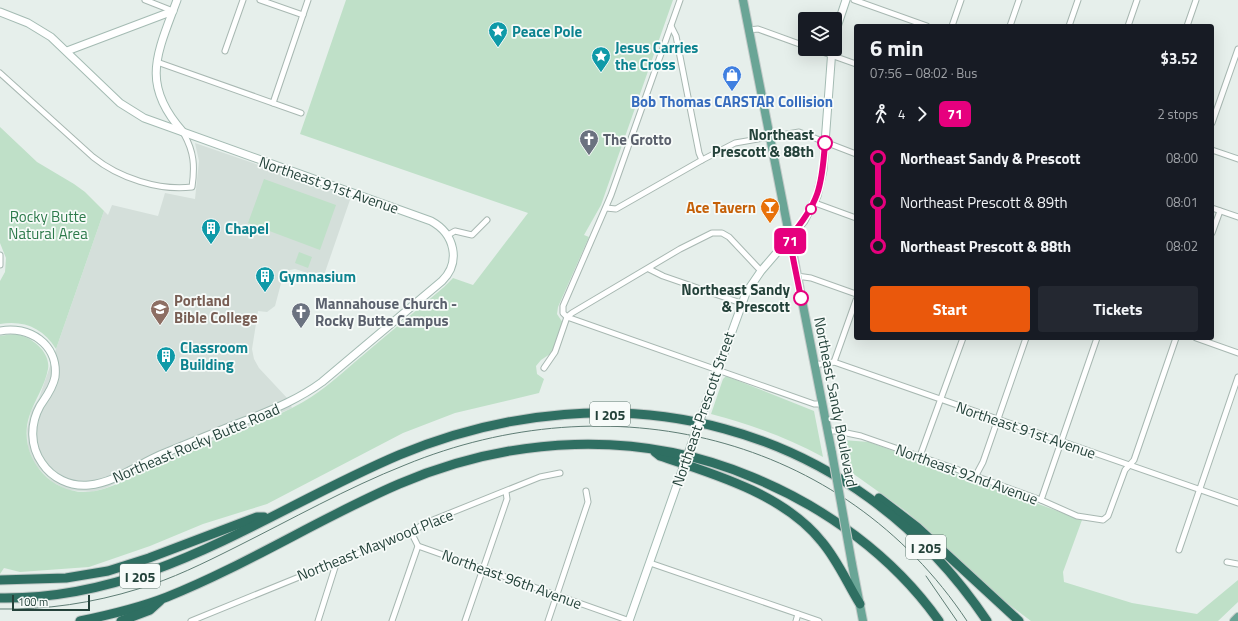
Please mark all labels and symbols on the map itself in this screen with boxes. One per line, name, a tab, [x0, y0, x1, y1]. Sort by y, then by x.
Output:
place icon: Peace Pole	[487, 20, 509, 48]
place label: Peace Pole	[512, 20, 583, 43]
place label: Jesus Carries the Cross	[615, 36, 698, 76]
place icon: Jesus Carries the Cross	[590, 45, 612, 73]
shop icon: Bob Thomas CARSTAR Collision	[721, 64, 743, 92]
place label: Bob Thomas CARSTAR Collision	[631, 90, 833, 113]
place label: Northeast Prescott & 88th	[712, 123, 815, 163]
church icon: The Grotto	[578, 128, 600, 156]
place label: The Grotto	[603, 128, 672, 151]
marker: Northeast Prescott & 88th	[817, 135, 833, 151]
street label: Northeast 91st Avenue	[256, 150, 402, 220]
place label: Ace Tavern	[686, 196, 756, 219]
bar icon: Ace Tavern	[759, 196, 781, 224]
unlabelled marker	[805, 203, 817, 215]
park label: Rocky Butte Natural Area	[8, 205, 88, 245]
building icon: Chapel	[200, 217, 222, 245]
place label: Chapel	[225, 217, 269, 240]
line badge: 71	[772, 228, 808, 254]
building icon: Gymnasium	[254, 265, 276, 293]
place label: Gymnasium	[279, 265, 356, 288]
place label: Northeast Sandy & Prescott	[681, 278, 791, 318]
place label: Portland Bible College	[174, 289, 258, 329]
marker: Northeast Sandy & Prescott	[793, 290, 809, 306]
place label: Mannahouse Church - Rocky Butte Campus	[315, 292, 457, 332]
school or university icon: Portland Bible College	[149, 298, 171, 326]
church icon: Mannahouse Church - Rocky Butte Campus	[290, 301, 312, 329]
street label: Northeast Sandy Boulevard	[808, 315, 864, 489]
street label: Northeast Prescott Street	[666, 328, 741, 490]
place label: Classroom Building	[180, 336, 248, 376]
building icon: Classroom Building	[155, 345, 177, 373]
street label: Northeast 91st Avenue	[953, 395, 1099, 465]
street label: Northeast Rocky Butte Road	[109, 397, 283, 489]
road number: I 205	[590, 402, 630, 426]
street label: Northeast 92nd Avenue	[893, 438, 1041, 510]
street label: Northeast Maywood Place	[293, 503, 457, 587]
road number: I 205	[906, 535, 946, 559]
street label: Northeast 96th Avenue	[439, 543, 585, 615]
road number: I 205	[120, 564, 160, 588]
scale bar	[12, 593, 90, 612]

